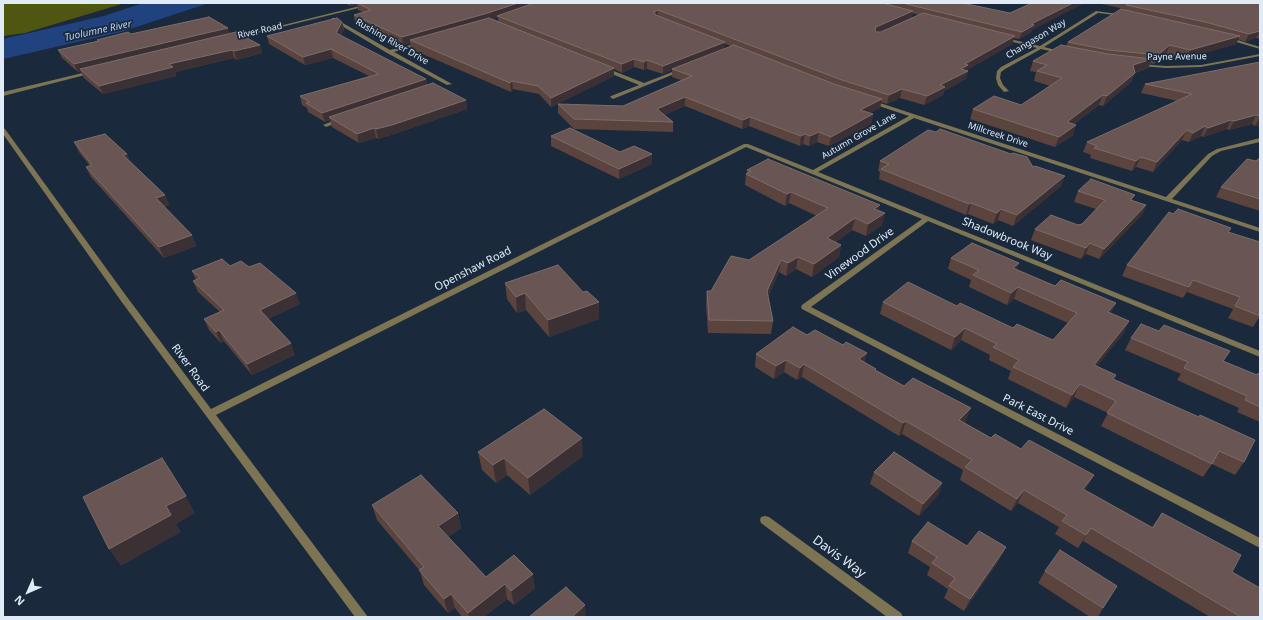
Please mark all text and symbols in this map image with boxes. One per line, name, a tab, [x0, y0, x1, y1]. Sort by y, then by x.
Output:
street label: Rushing River Drive	[354, 17, 430, 67]
street label: Changason Way	[1004, 17, 1068, 61]
water label: Tuolumne River	[63, 18, 133, 44]
street label: River Road	[237, 21, 283, 41]
street label: Payne Avenue	[1147, 51, 1207, 63]
street label: Autumn Grove Lane	[820, 110, 898, 162]
street label: Millcreek Drive	[967, 120, 1029, 150]
street label: Shadowbrook Way	[960, 215, 1054, 263]
street label: Vinewood Drive	[823, 225, 897, 283]
street label: Openshaw Road	[432, 244, 514, 294]
street label: River Road	[168, 342, 212, 394]
street label: Park East Drive	[1000, 391, 1076, 439]
street label: Davis Way	[809, 532, 869, 582]
north arrow	[8, 572, 48, 612]
text: N	[11, 592, 28, 609]

